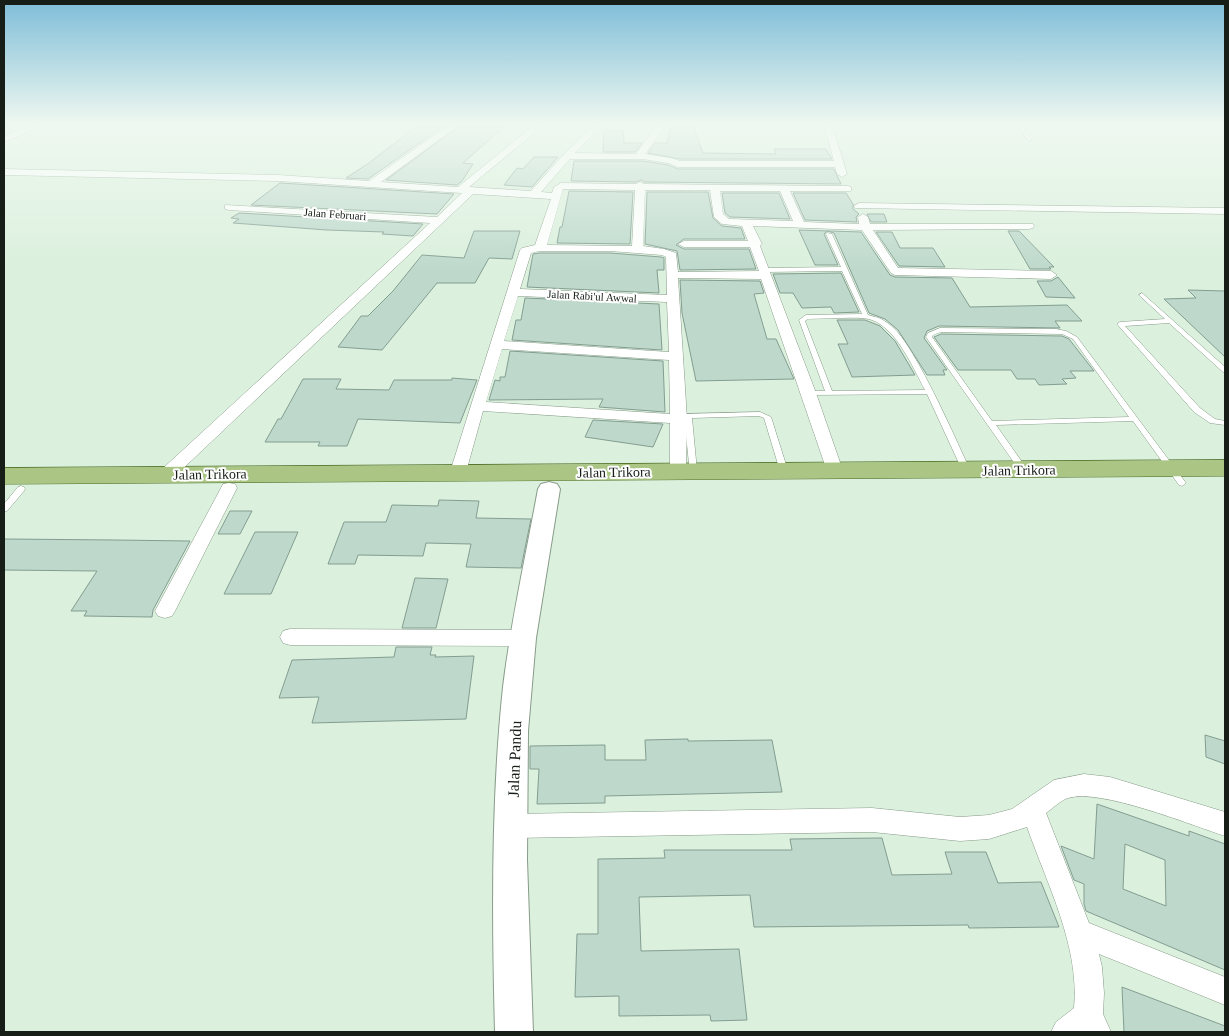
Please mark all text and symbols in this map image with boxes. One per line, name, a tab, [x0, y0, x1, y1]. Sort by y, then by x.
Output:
street label: Jalan Februari	[303, 206, 367, 222]
street label: Jalan Rabi'ul Awwal	[547, 288, 637, 304]
street label: Jalan Trikora	[982, 462, 1057, 479]
street label: Jalan Trikora	[577, 464, 652, 481]
street label: Jalan Trikora	[173, 466, 248, 483]
street label: Jalan Pandu	[505, 720, 524, 798]

